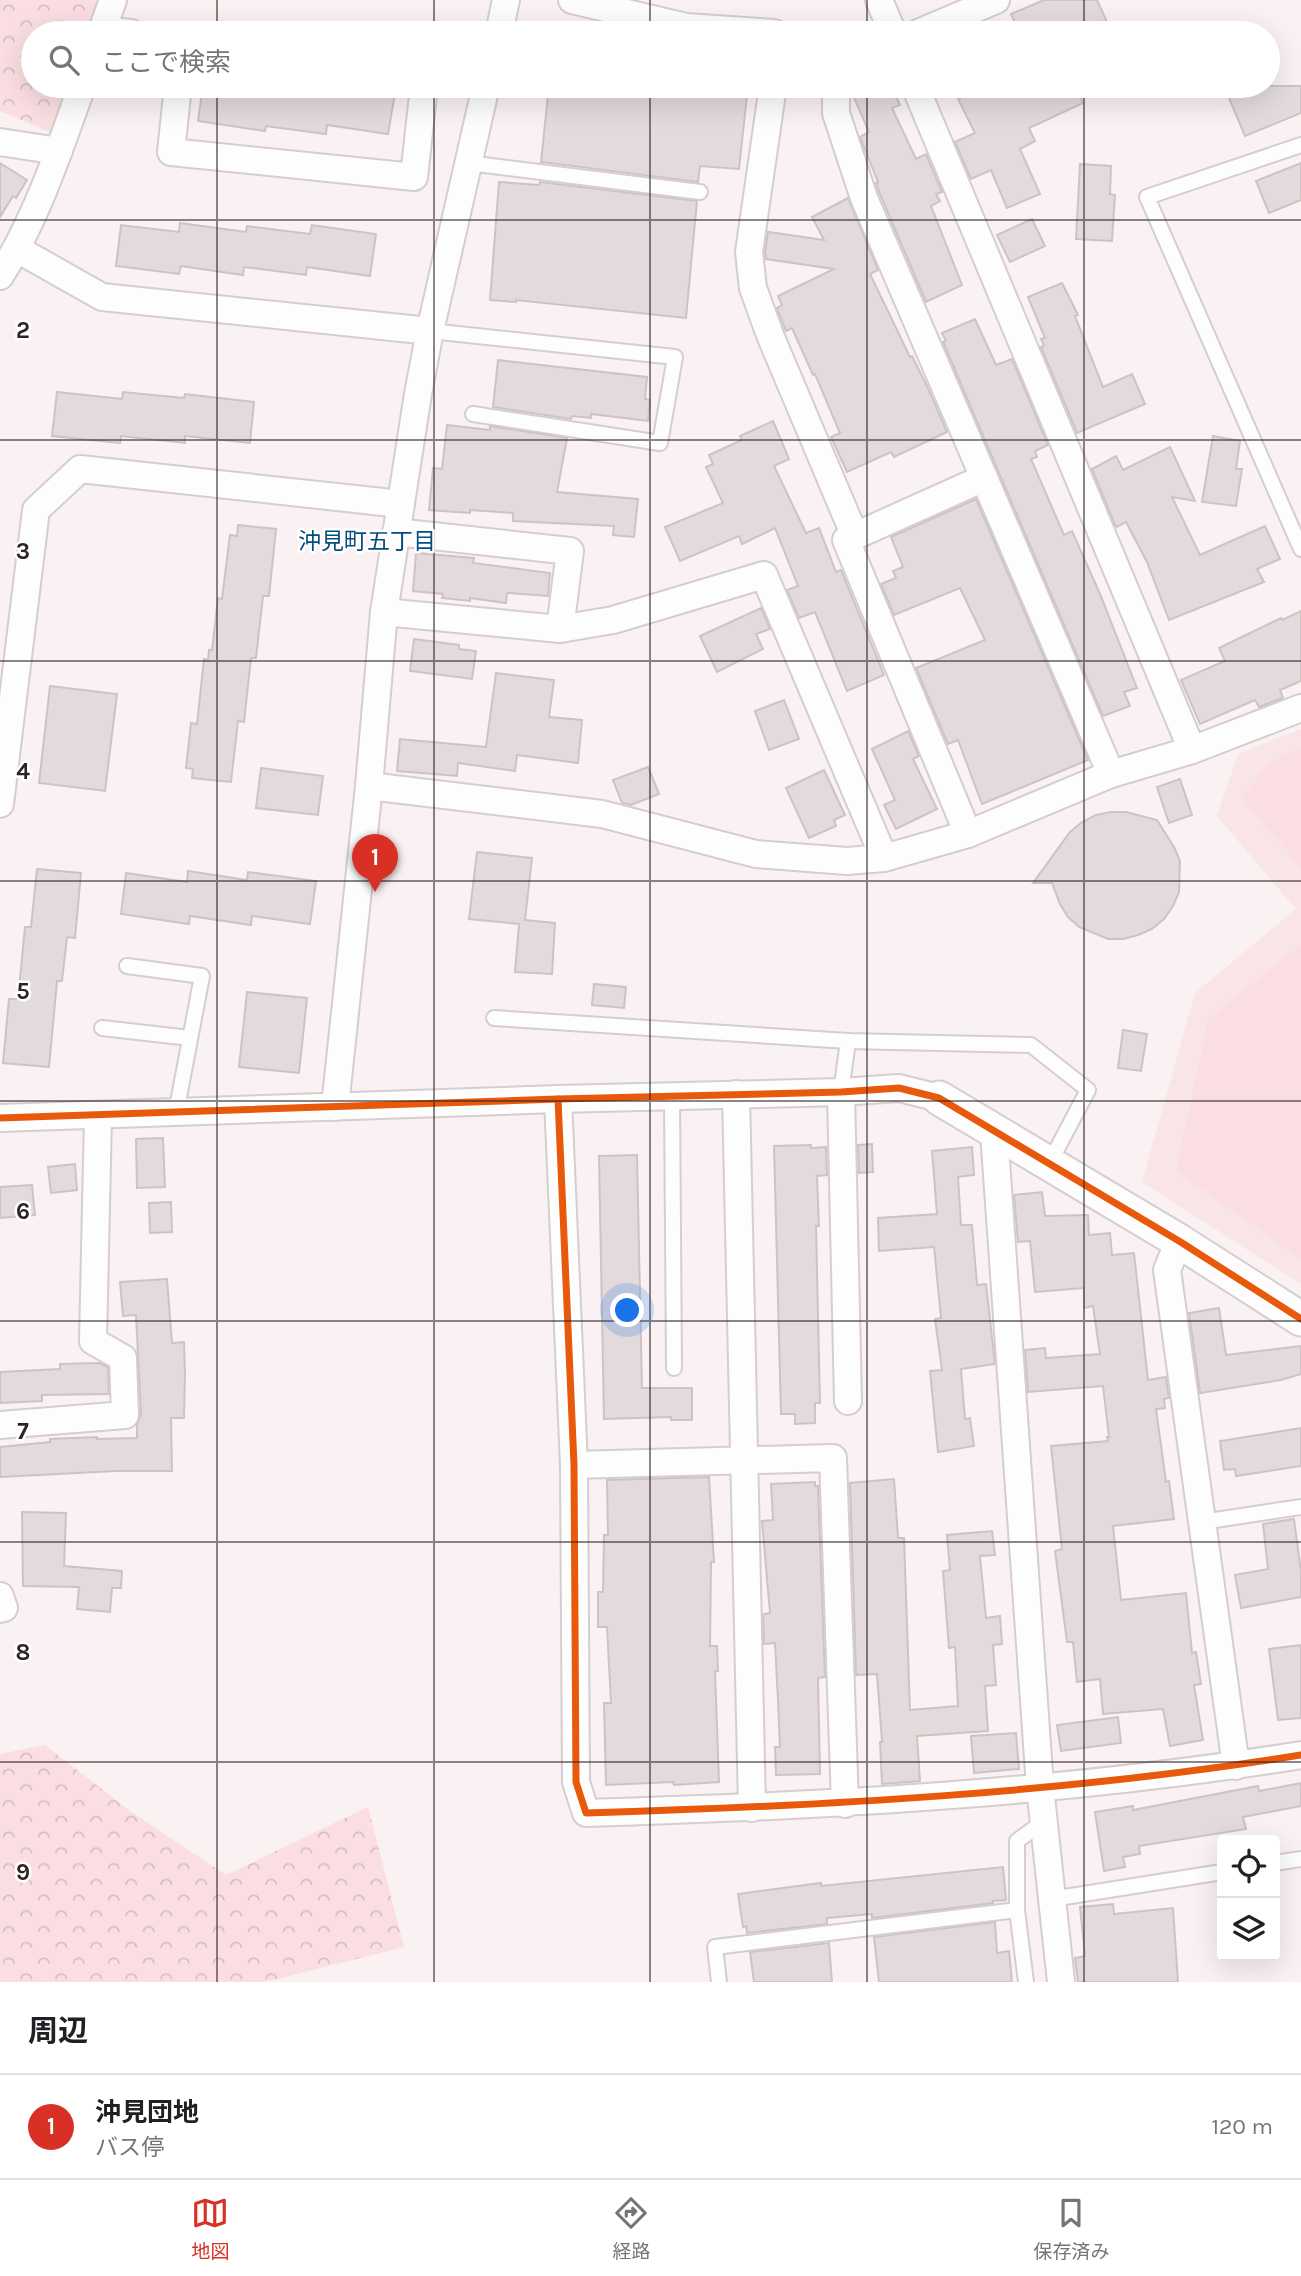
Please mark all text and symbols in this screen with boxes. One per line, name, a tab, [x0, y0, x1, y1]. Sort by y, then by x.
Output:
search box	[21, 21, 1280, 98]
icon: search	[45, 41, 83, 79]
text: ここで検索	[101, 47, 231, 78]
text: 2	[16, 317, 30, 344]
district label: 沖見町五丁目	[298, 528, 436, 555]
text: 3	[16, 538, 30, 565]
text: 4	[16, 758, 30, 785]
pin: 1	[352, 834, 398, 892]
text: 5	[16, 978, 30, 1005]
text: 6	[16, 1198, 30, 1225]
your location	[610, 1293, 644, 1327]
text: 7	[17, 1418, 29, 1445]
text: 8	[16, 1639, 30, 1666]
map controls	[1217, 1835, 1280, 1961]
button: locate	[1217, 1835, 1280, 1898]
text: 9	[16, 1859, 30, 1886]
button: layers	[1217, 1898, 1280, 1961]
text: 周辺	[28, 2013, 88, 2049]
text: 沖見団地	[95, 2097, 199, 2128]
text: 1	[47, 2113, 55, 2140]
text: 120 m	[1211, 2113, 1273, 2140]
text: バス停	[95, 2134, 164, 2161]
tab: 地図	[191, 2194, 230, 2263]
tab: 経路	[612, 2194, 651, 2263]
tab: 保存済み	[1033, 2194, 1110, 2263]

